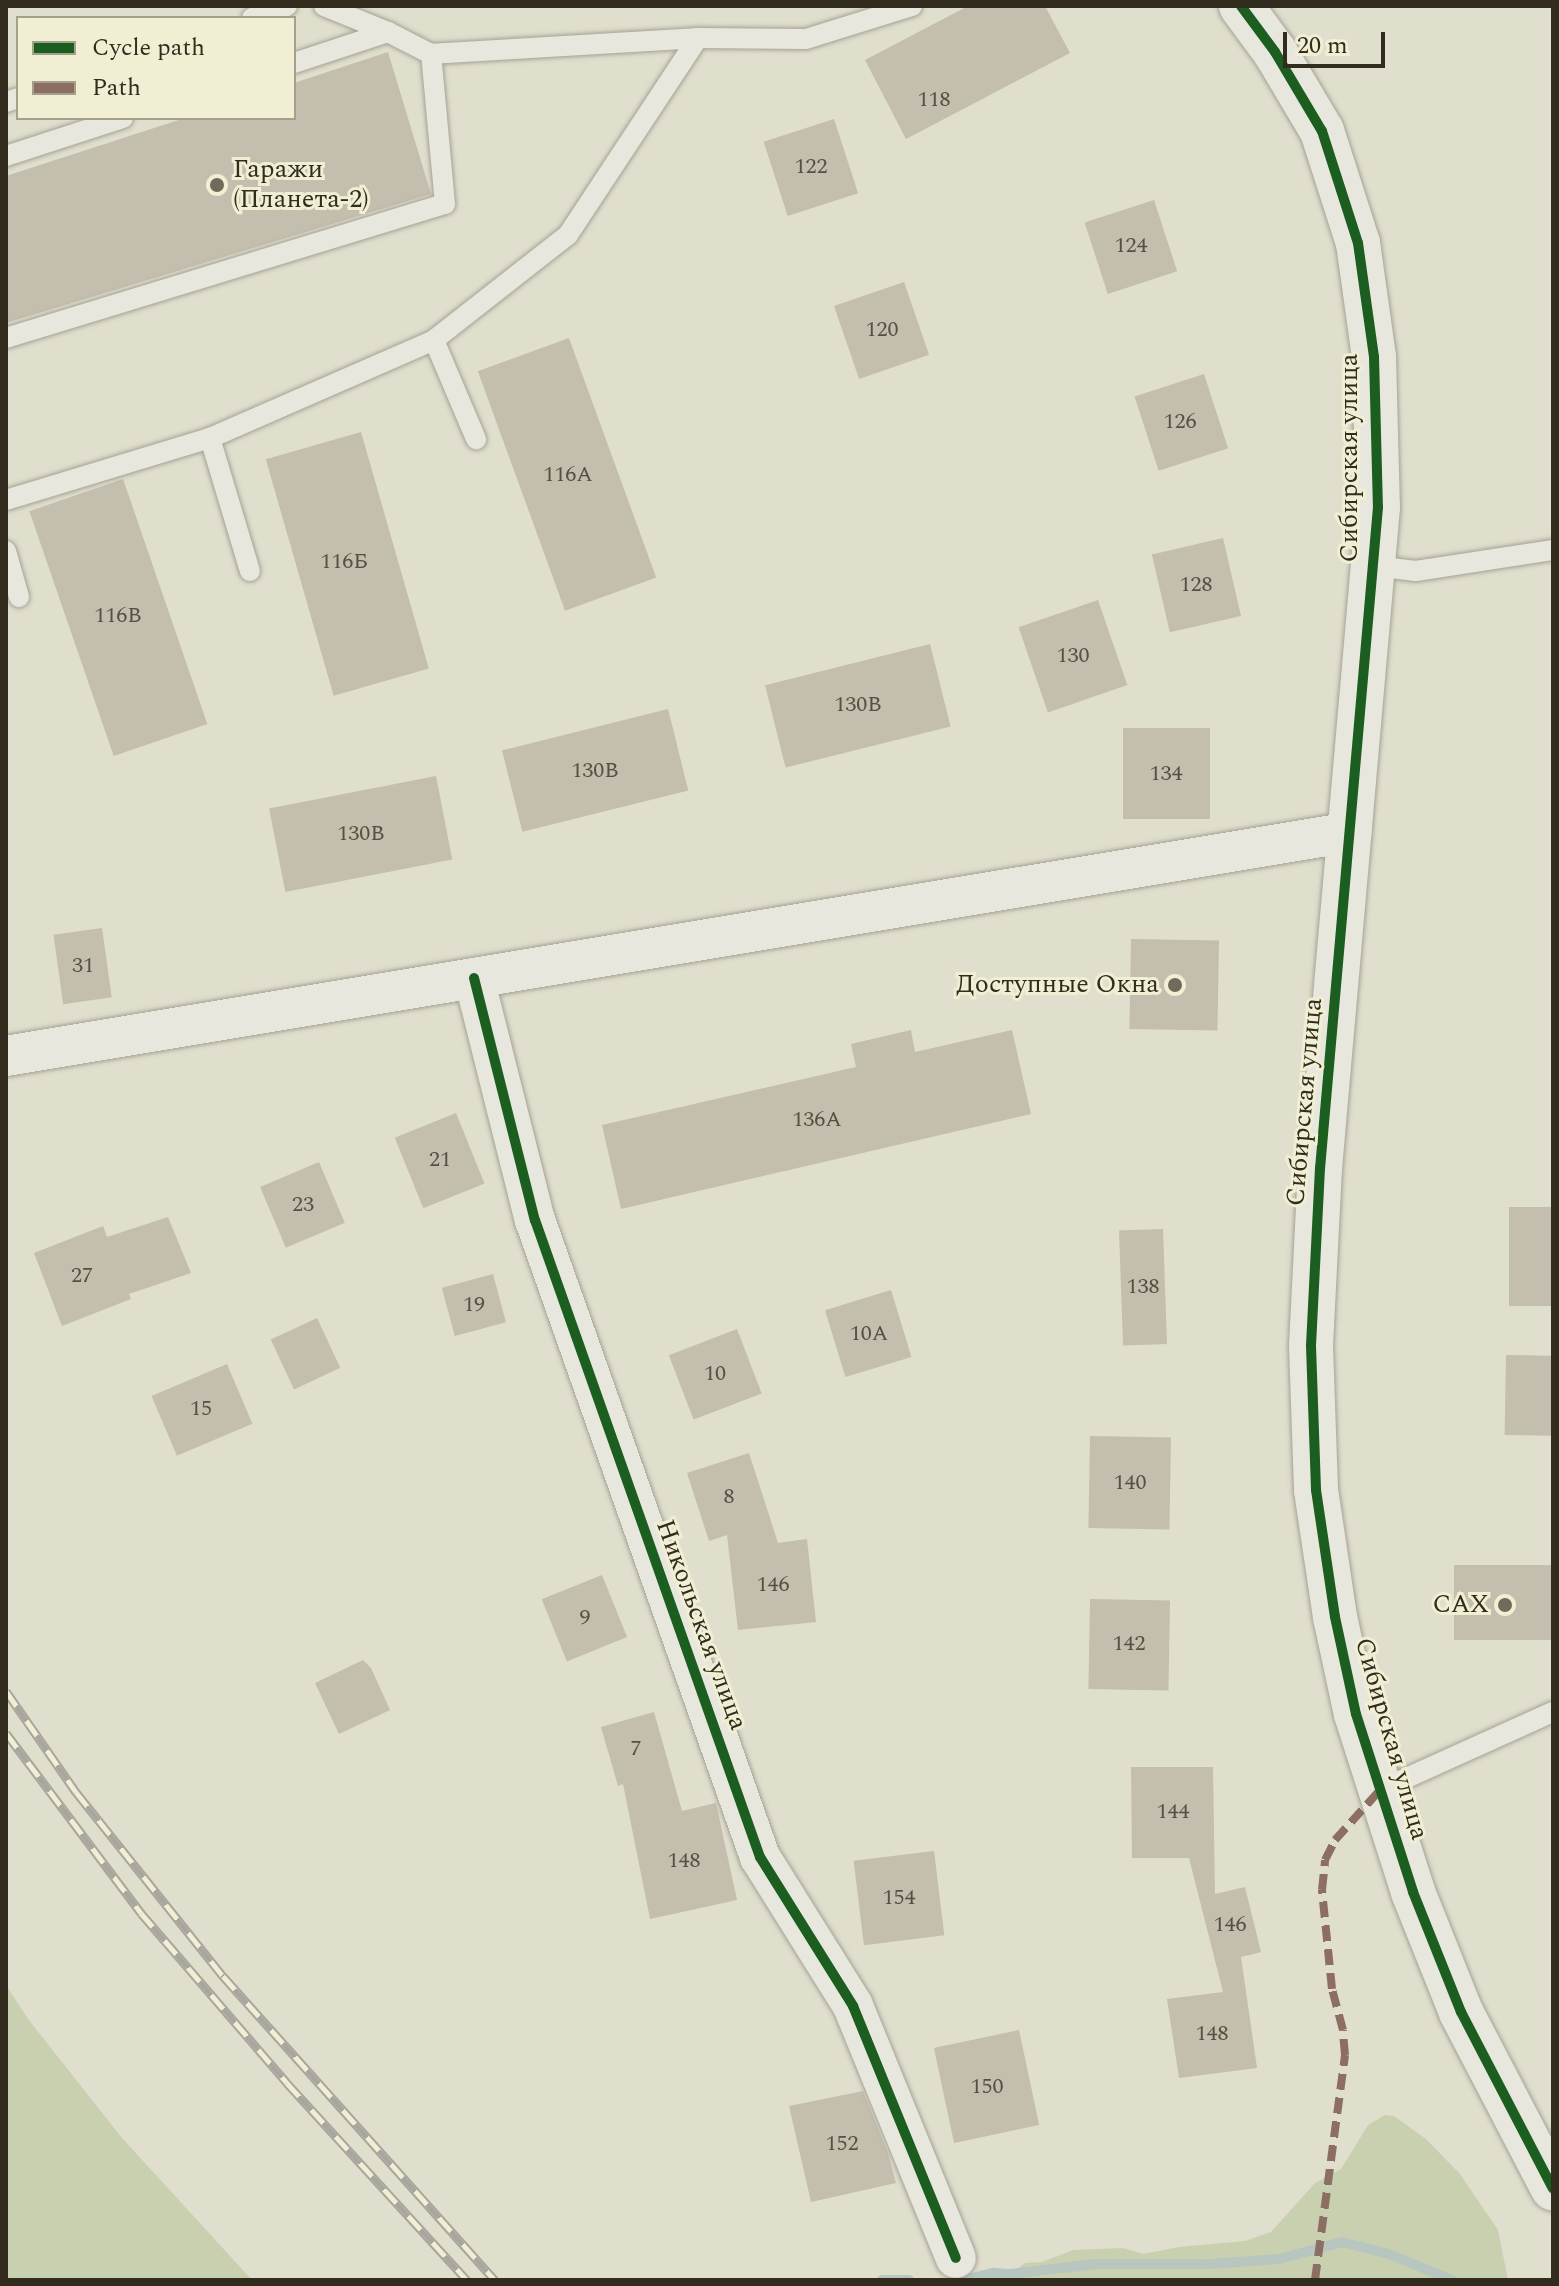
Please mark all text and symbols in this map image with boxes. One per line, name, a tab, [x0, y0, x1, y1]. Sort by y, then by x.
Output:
legend	[16, 16, 296, 120]
scale bar	[1287, 16, 1389, 66]
text: 20 m	[1297, 28, 1348, 64]
text: Cycle path	[92, 30, 205, 66]
text: Path	[92, 70, 141, 106]
house number: 118	[918, 87, 950, 113]
place label: Гаражи (Планета-2)	[233, 154, 369, 216]
house number: 122	[795, 154, 827, 180]
marker: Гаражи (Планета-2)	[208, 176, 226, 194]
house number: 124	[1115, 233, 1147, 259]
house number: 120	[866, 317, 898, 343]
street label: Сибирская улица	[1334, 354, 1366, 562]
house number: 126	[1164, 409, 1196, 435]
house number: 116А	[543, 462, 593, 488]
house number: 116Б	[320, 549, 368, 575]
house number: 128	[1180, 572, 1212, 598]
house number: 116В	[94, 603, 142, 629]
house number: 130	[1057, 643, 1089, 669]
house number: 130В	[834, 692, 882, 718]
house number: 130В	[571, 758, 619, 784]
house number: 134	[1150, 761, 1182, 787]
house number: 130В	[337, 821, 385, 847]
house number: 31	[72, 953, 94, 979]
place label: Доступные Окна	[956, 969, 1159, 1001]
marker: Доступные Окна	[1166, 976, 1184, 994]
street label: Сибирская улица	[1280, 997, 1330, 1207]
house number: 136А	[792, 1107, 842, 1133]
house number: 21	[429, 1147, 451, 1173]
house number: 23	[292, 1192, 314, 1218]
house number: 27	[71, 1263, 93, 1289]
house number: 138	[1127, 1274, 1159, 1300]
house number: 19	[463, 1292, 485, 1318]
house number: 10А	[850, 1321, 888, 1347]
house number: 10	[704, 1361, 726, 1387]
house number: 15	[190, 1396, 212, 1422]
house number: 140	[1114, 1470, 1146, 1496]
house number: 8	[724, 1484, 734, 1510]
street label: Никольская улица	[648, 1516, 754, 1734]
house number: 146	[757, 1572, 789, 1598]
place label: САХ	[1432, 1589, 1489, 1621]
marker: САХ	[1496, 1596, 1514, 1614]
house number: 9	[580, 1605, 590, 1631]
house number: 142	[1113, 1631, 1145, 1657]
street label: Сибирская улица	[1347, 1634, 1435, 1844]
house number: 7	[631, 1736, 641, 1762]
house number: 144	[1157, 1799, 1189, 1825]
house number: 148	[668, 1848, 700, 1874]
house number: 154	[883, 1885, 915, 1911]
house number: 146	[1214, 1912, 1246, 1938]
house number: 148	[1196, 2021, 1228, 2047]
house number: 150	[971, 2074, 1003, 2100]
house number: 152	[826, 2131, 858, 2157]

